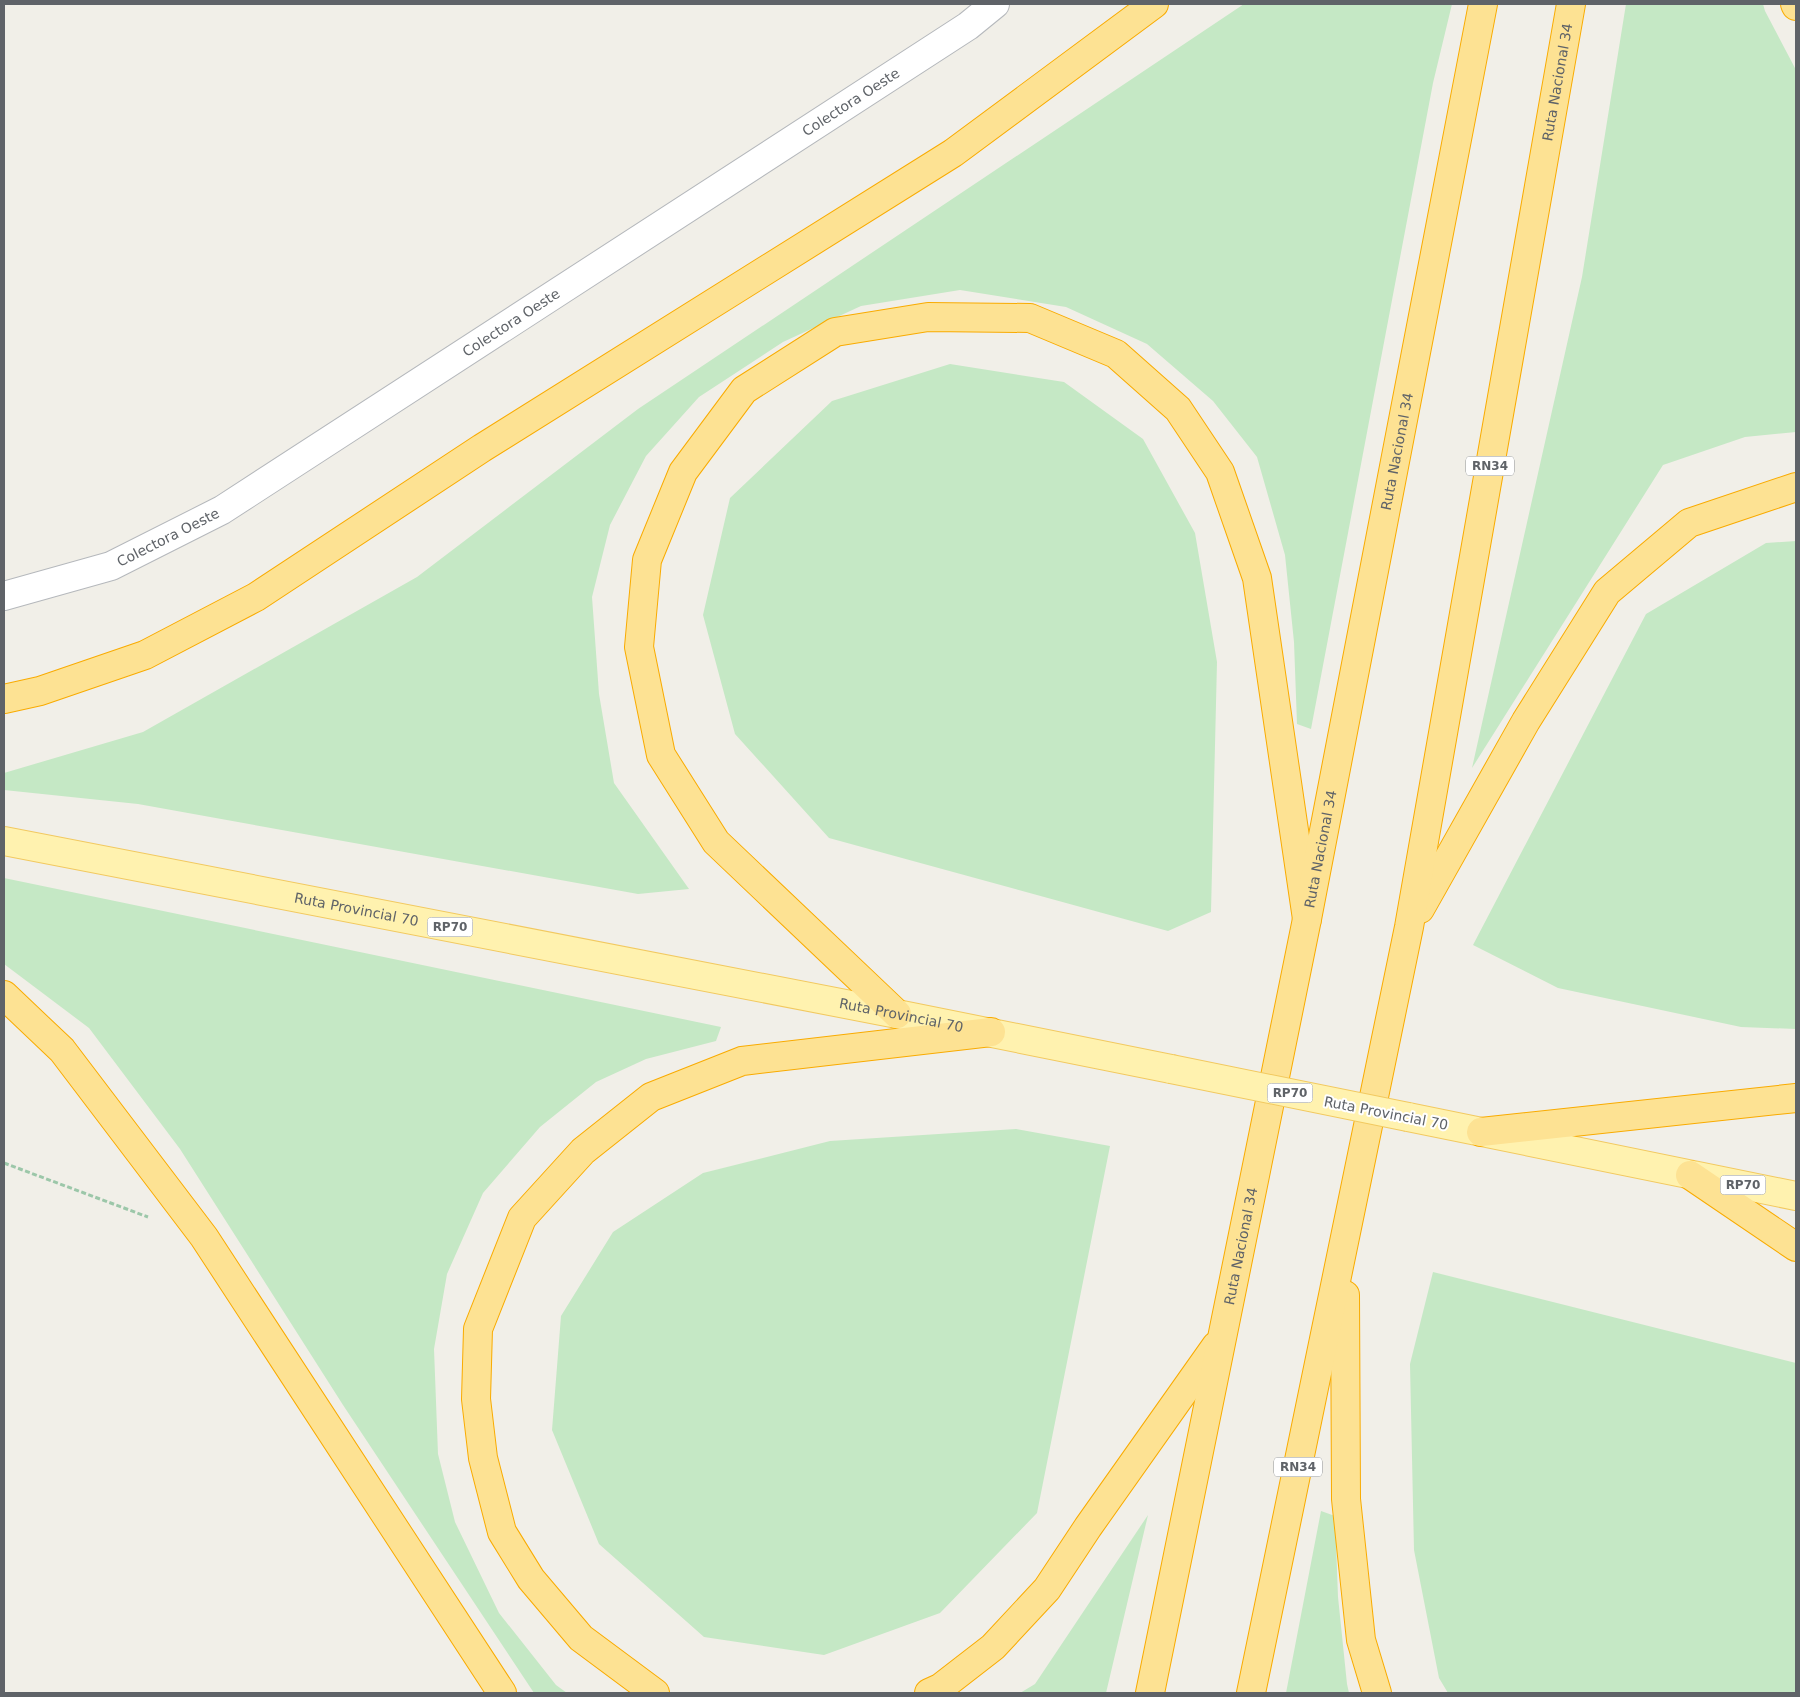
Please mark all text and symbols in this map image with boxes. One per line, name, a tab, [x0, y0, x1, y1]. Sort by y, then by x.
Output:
street label: Ruta Nacional 34	[1539, 22, 1576, 142]
street label: Colectora Oeste	[799, 65, 902, 139]
street label: Colectora Oeste	[459, 285, 563, 360]
street label: Ruta Nacional 34	[1378, 391, 1416, 511]
road number: RN34	[1466, 456, 1514, 476]
street label: Colectora Oeste	[114, 505, 222, 570]
street label: Ruta Nacional 34	[1301, 789, 1340, 909]
street label: Ruta Provincial 70	[293, 889, 420, 929]
road number: RP70	[428, 918, 472, 936]
street label: Ruta Provincial 70	[838, 995, 965, 1035]
road number: RP70	[1268, 1084, 1312, 1102]
street label: Ruta Provincial 70	[1323, 1093, 1449, 1133]
road number: RP70	[1720, 1176, 1766, 1194]
street label: Ruta Nacional 34	[1221, 1186, 1260, 1306]
road number: RN34	[1274, 1458, 1322, 1476]

